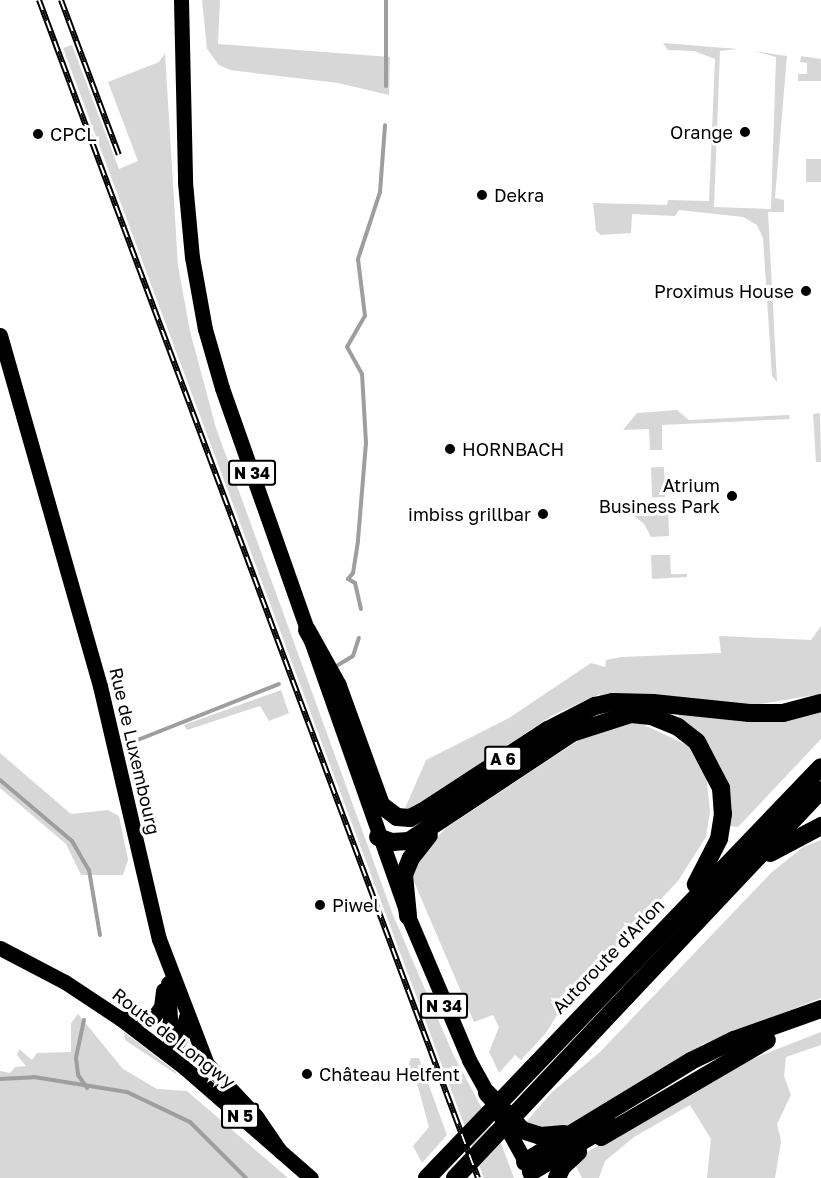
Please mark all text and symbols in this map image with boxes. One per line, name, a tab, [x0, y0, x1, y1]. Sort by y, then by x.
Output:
place label: Orange	[670, 121, 733, 143]
place label: CPCL	[50, 123, 97, 145]
marker: Orange	[738, 125, 752, 139]
marker: CPCL	[31, 127, 45, 141]
place label: Dekra	[494, 184, 544, 206]
marker: Dekra	[475, 188, 489, 202]
place label: Proximus House	[654, 280, 794, 302]
marker: Proximus House	[799, 284, 813, 298]
place label: HORNBACH	[462, 438, 564, 460]
marker: HORNBACH	[443, 442, 457, 456]
road number: N 34	[228, 460, 276, 486]
place label: Atrium Business Park	[599, 475, 720, 518]
marker: Atrium Business Park	[725, 489, 739, 503]
place label: imbiss grillbar	[408, 503, 531, 525]
marker: imbiss grillbar	[536, 507, 550, 521]
street label: Rue de Luxembourg	[105, 665, 165, 837]
road number: A 6	[484, 746, 522, 772]
place label: Piwel	[332, 894, 379, 916]
street label: Autoroute d'Arlon	[548, 894, 668, 1018]
marker: Piwel	[313, 898, 327, 912]
street label: Route de Longwy	[108, 983, 240, 1093]
road number: N 34	[420, 993, 468, 1019]
place label: Château Helfent	[319, 1063, 460, 1085]
marker: Château Helfent	[300, 1067, 314, 1081]
road number: N 5	[220, 1103, 260, 1129]

